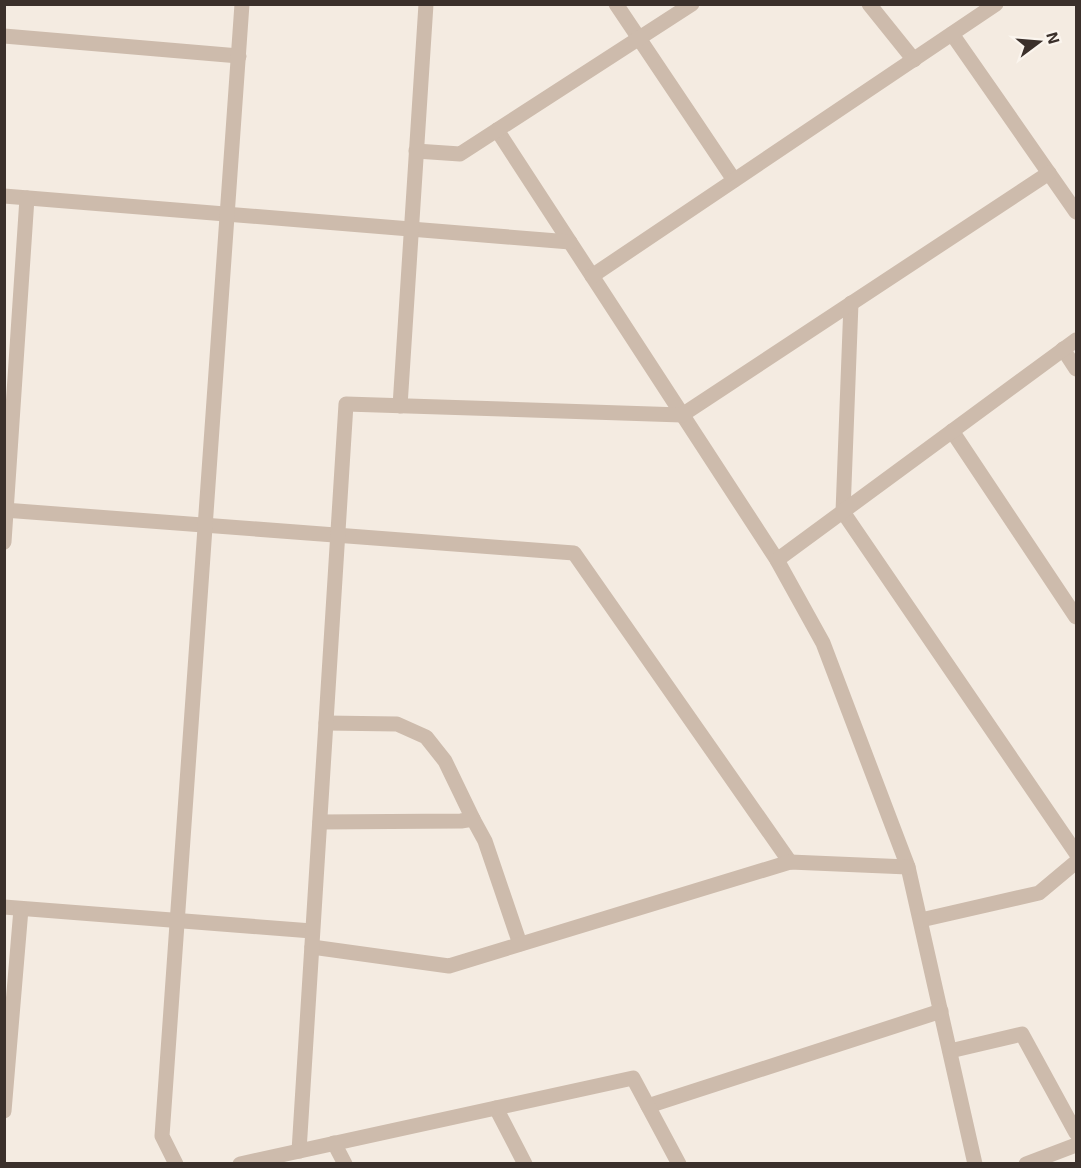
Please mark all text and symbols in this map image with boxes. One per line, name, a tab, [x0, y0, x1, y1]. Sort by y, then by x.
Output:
north arrow	[1009, 12, 1069, 72]
text: N	[1043, 30, 1065, 46]

